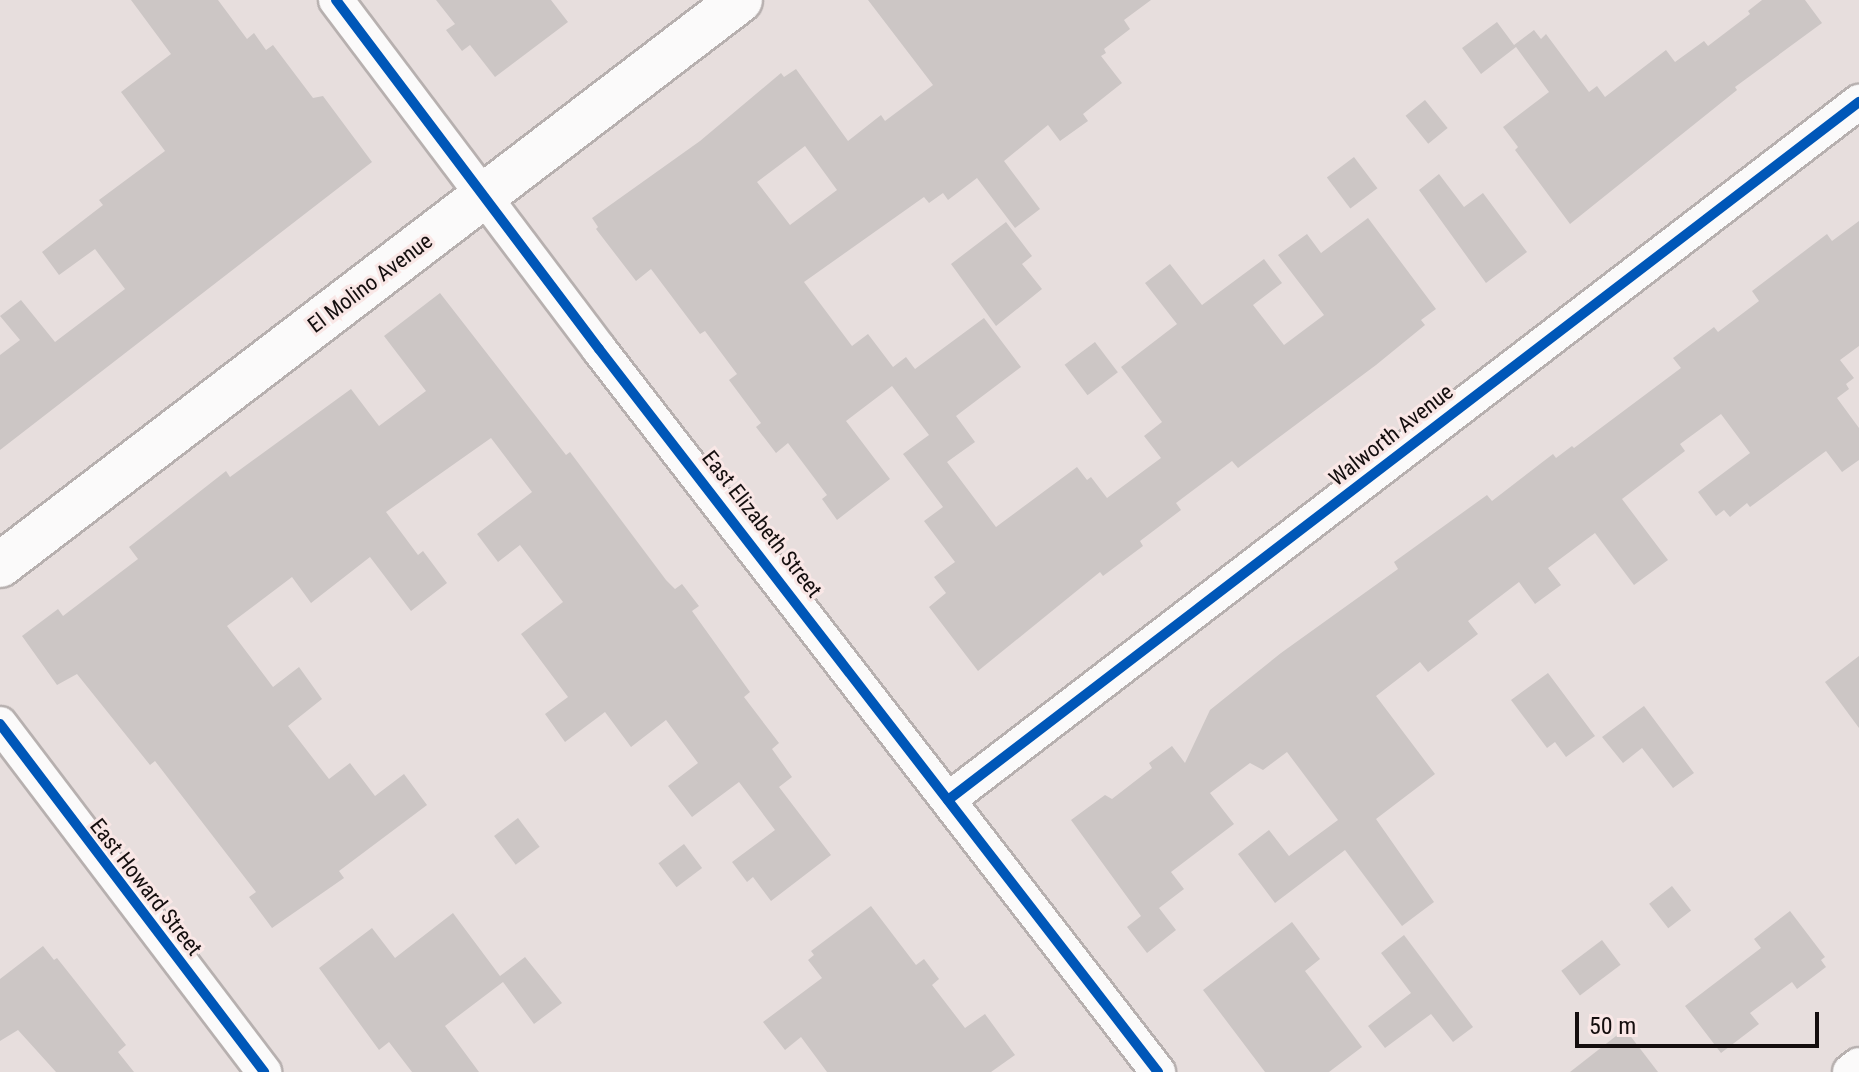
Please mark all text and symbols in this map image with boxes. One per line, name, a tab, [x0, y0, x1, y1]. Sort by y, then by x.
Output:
street label: El Molino Avenue	[303, 228, 437, 338]
street label: Walworth Avenue	[1324, 378, 1458, 492]
street label: East Elizabeth Street	[696, 445, 828, 603]
street label: East Howard Street	[84, 813, 208, 961]
scale bar	[1579, 996, 1823, 1046]
text: 50 m	[1589, 1012, 1636, 1040]

